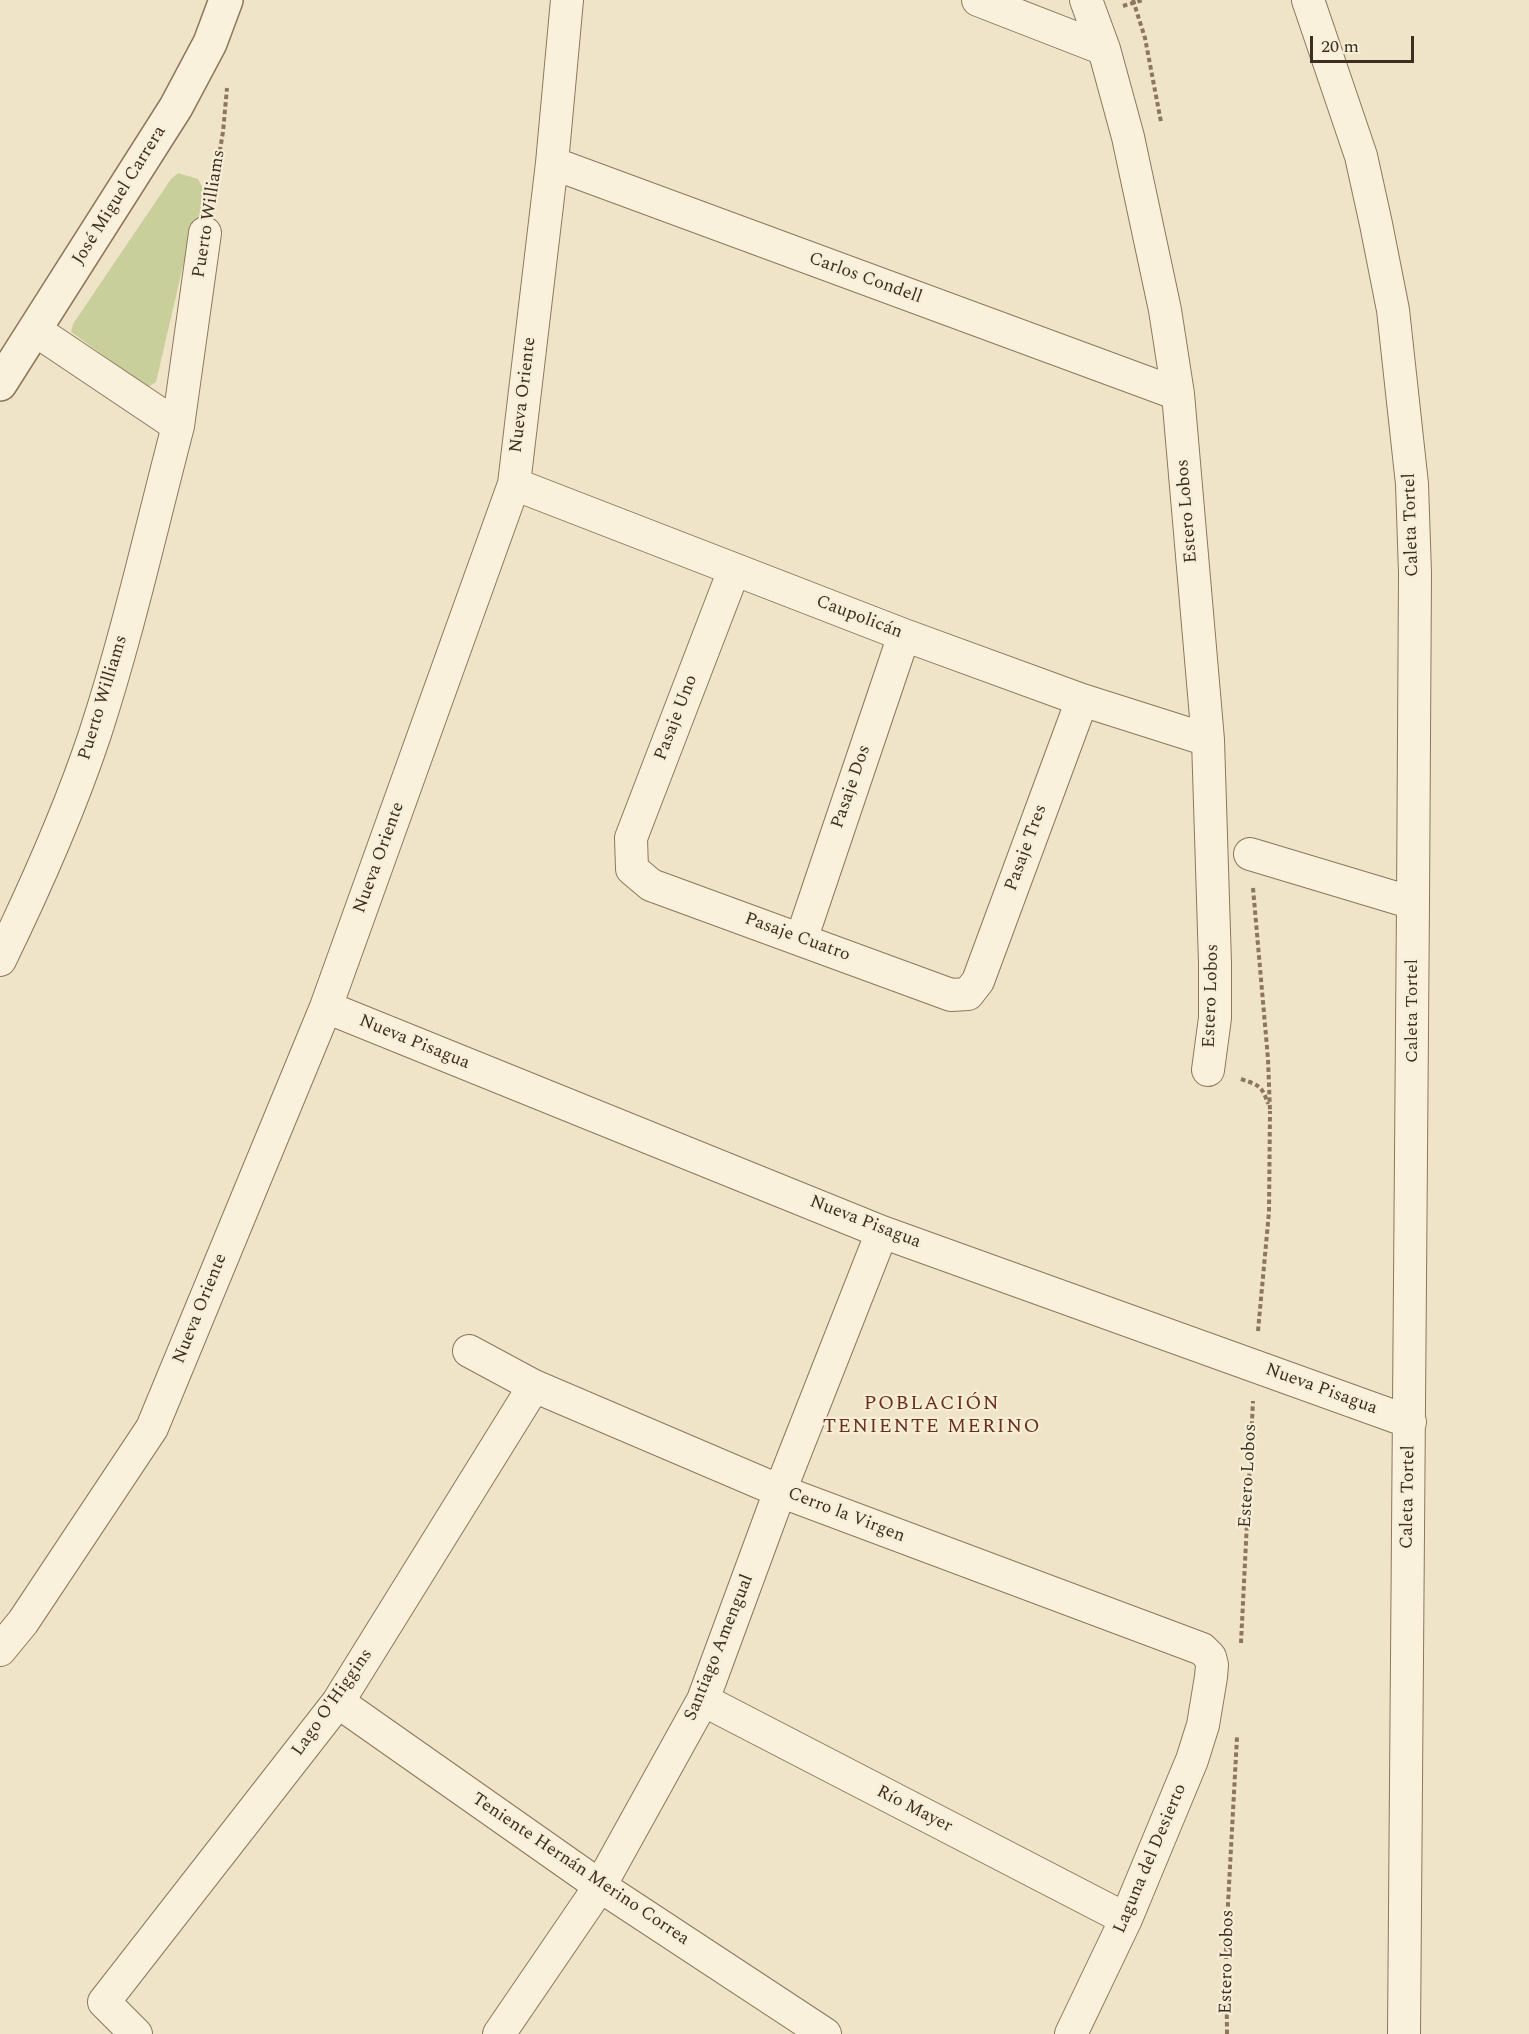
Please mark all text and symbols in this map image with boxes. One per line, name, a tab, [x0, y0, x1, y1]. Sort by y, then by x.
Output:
scale bar	[1313, 24, 1416, 62]
text: 20 m	[1321, 33, 1359, 60]
street label: José Miguel Carrera	[69, 123, 171, 269]
street label: Puerto Williams	[189, 148, 231, 280]
street label: Carlos Condell	[805, 249, 925, 309]
street label: Nueva Oriente	[506, 336, 542, 454]
street label: Estero Lobos	[1173, 458, 1203, 564]
street label: Caleta Tortel	[1399, 473, 1425, 577]
street label: Caupolicán	[813, 592, 905, 644]
street label: Puerto Williams	[75, 633, 133, 763]
street label: Pasaje Uno	[651, 672, 703, 764]
street label: Pasaje Dos	[828, 742, 876, 832]
street label: Nueva Oriente	[350, 799, 410, 917]
street label: Pasaje Tres	[1001, 802, 1053, 894]
street label: Pasaje Cuatro	[741, 909, 853, 967]
street label: Estero Lobos	[1199, 943, 1225, 1049]
street label: Caleta Tortel	[1402, 959, 1424, 1063]
street label: Nueva Pisagua	[355, 1011, 473, 1075]
street label: Nueva Pisagua	[806, 1192, 924, 1254]
street label: Nueva Oriente	[169, 1251, 233, 1367]
street label: Nueva Pisagua	[1262, 1360, 1380, 1420]
district label: POBLACIÓN TENIENTE MERINO	[823, 1393, 1041, 1440]
street label: Estero Lobos	[1235, 1423, 1263, 1529]
street label: Caleta Tortel	[1397, 1445, 1421, 1549]
street label: Cerro la Virgen	[784, 1484, 908, 1548]
street label: Santiago Amengual	[681, 1572, 759, 1724]
street label: Lago O'Higgins	[288, 1645, 378, 1761]
street label: Laguna del Desierto	[1110, 1781, 1192, 1937]
street label: Río Mayer	[872, 1782, 956, 1838]
street label: Teniente Hernán Merino Correa	[467, 1789, 693, 1951]
street label: Estero Lobos	[1216, 1910, 1240, 2014]

